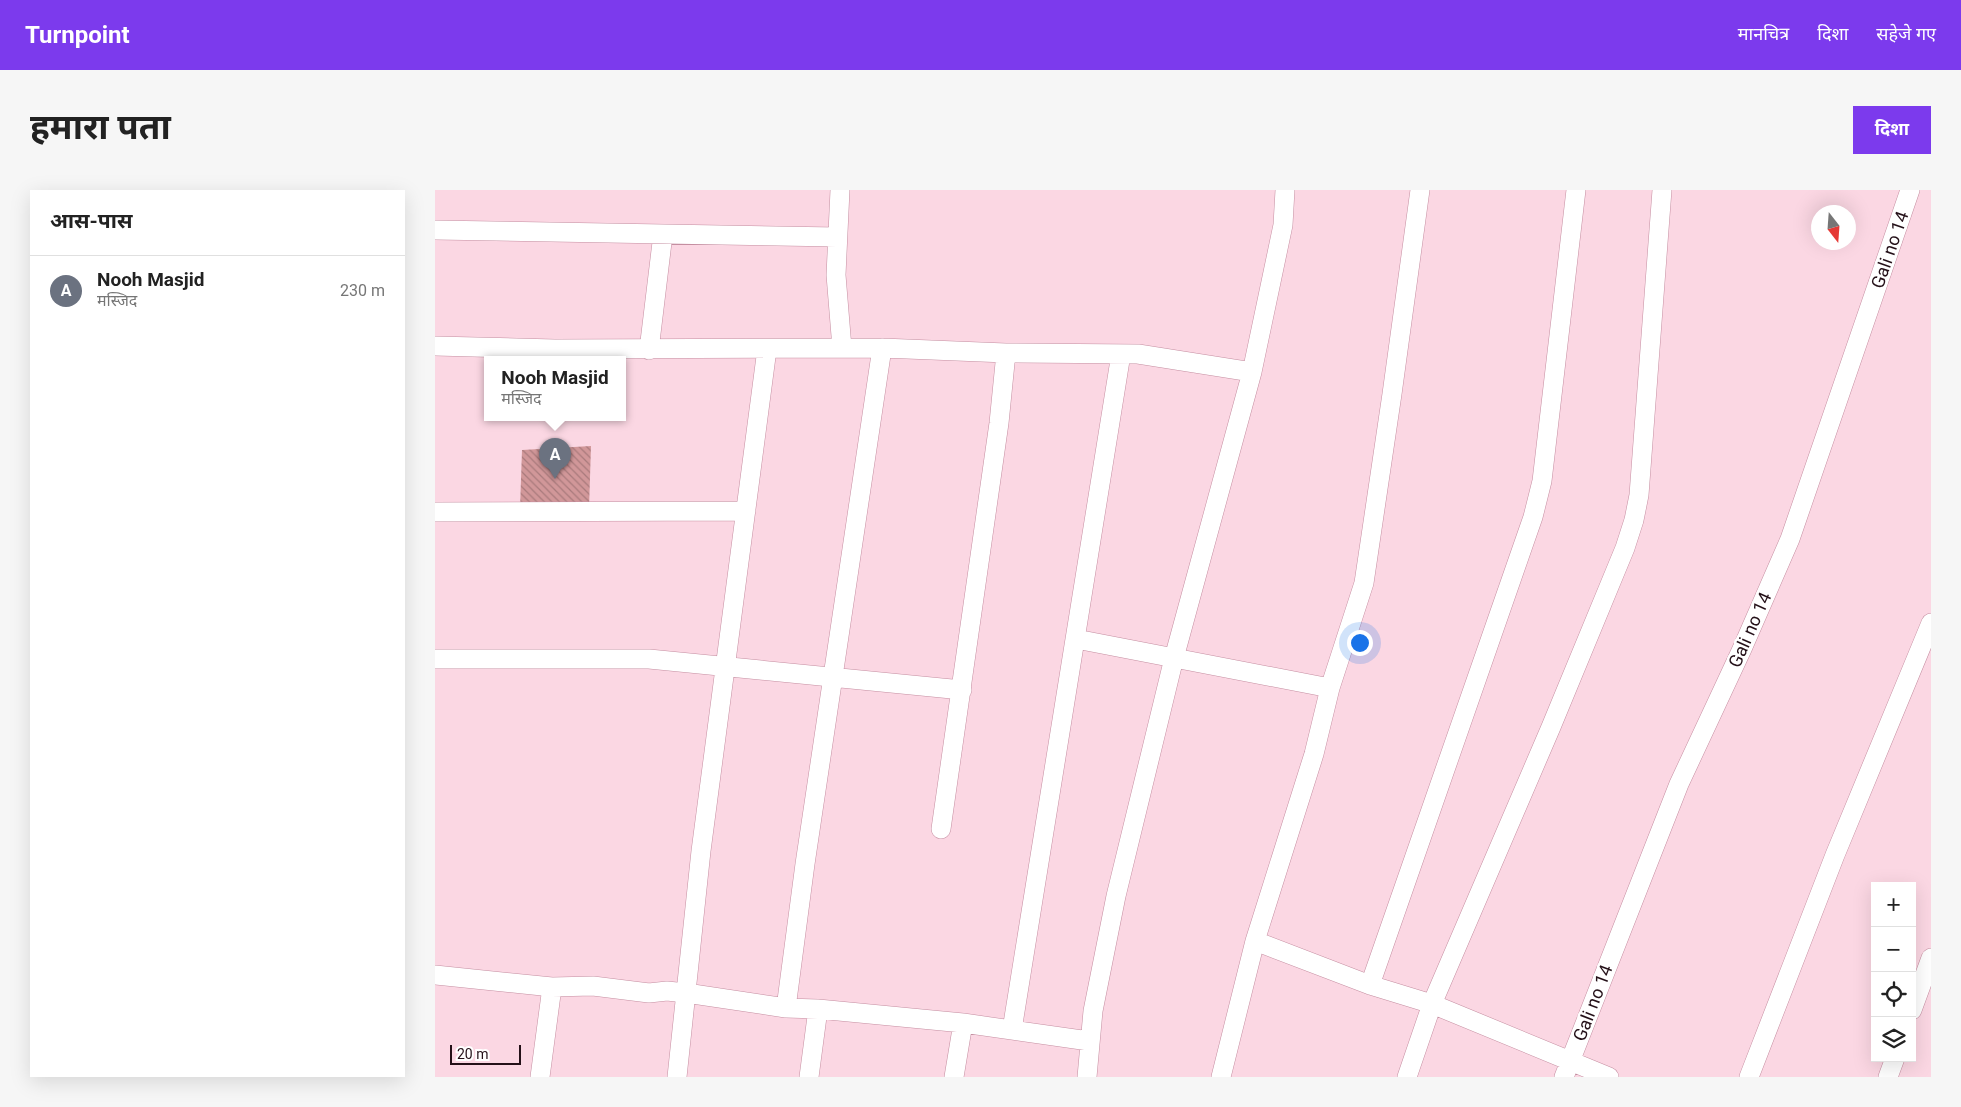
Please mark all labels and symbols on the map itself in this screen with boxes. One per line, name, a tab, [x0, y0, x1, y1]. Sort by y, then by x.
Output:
north arrow	[1811, 205, 1856, 250]
street label: Gali no 14	[1867, 209, 1913, 291]
pin: A	[539, 438, 571, 479]
street label: Gali no 14	[1724, 589, 1775, 671]
your location	[1347, 630, 1373, 656]
street label: Gali no 14	[1568, 962, 1617, 1044]
scale bar	[450, 1042, 521, 1065]

